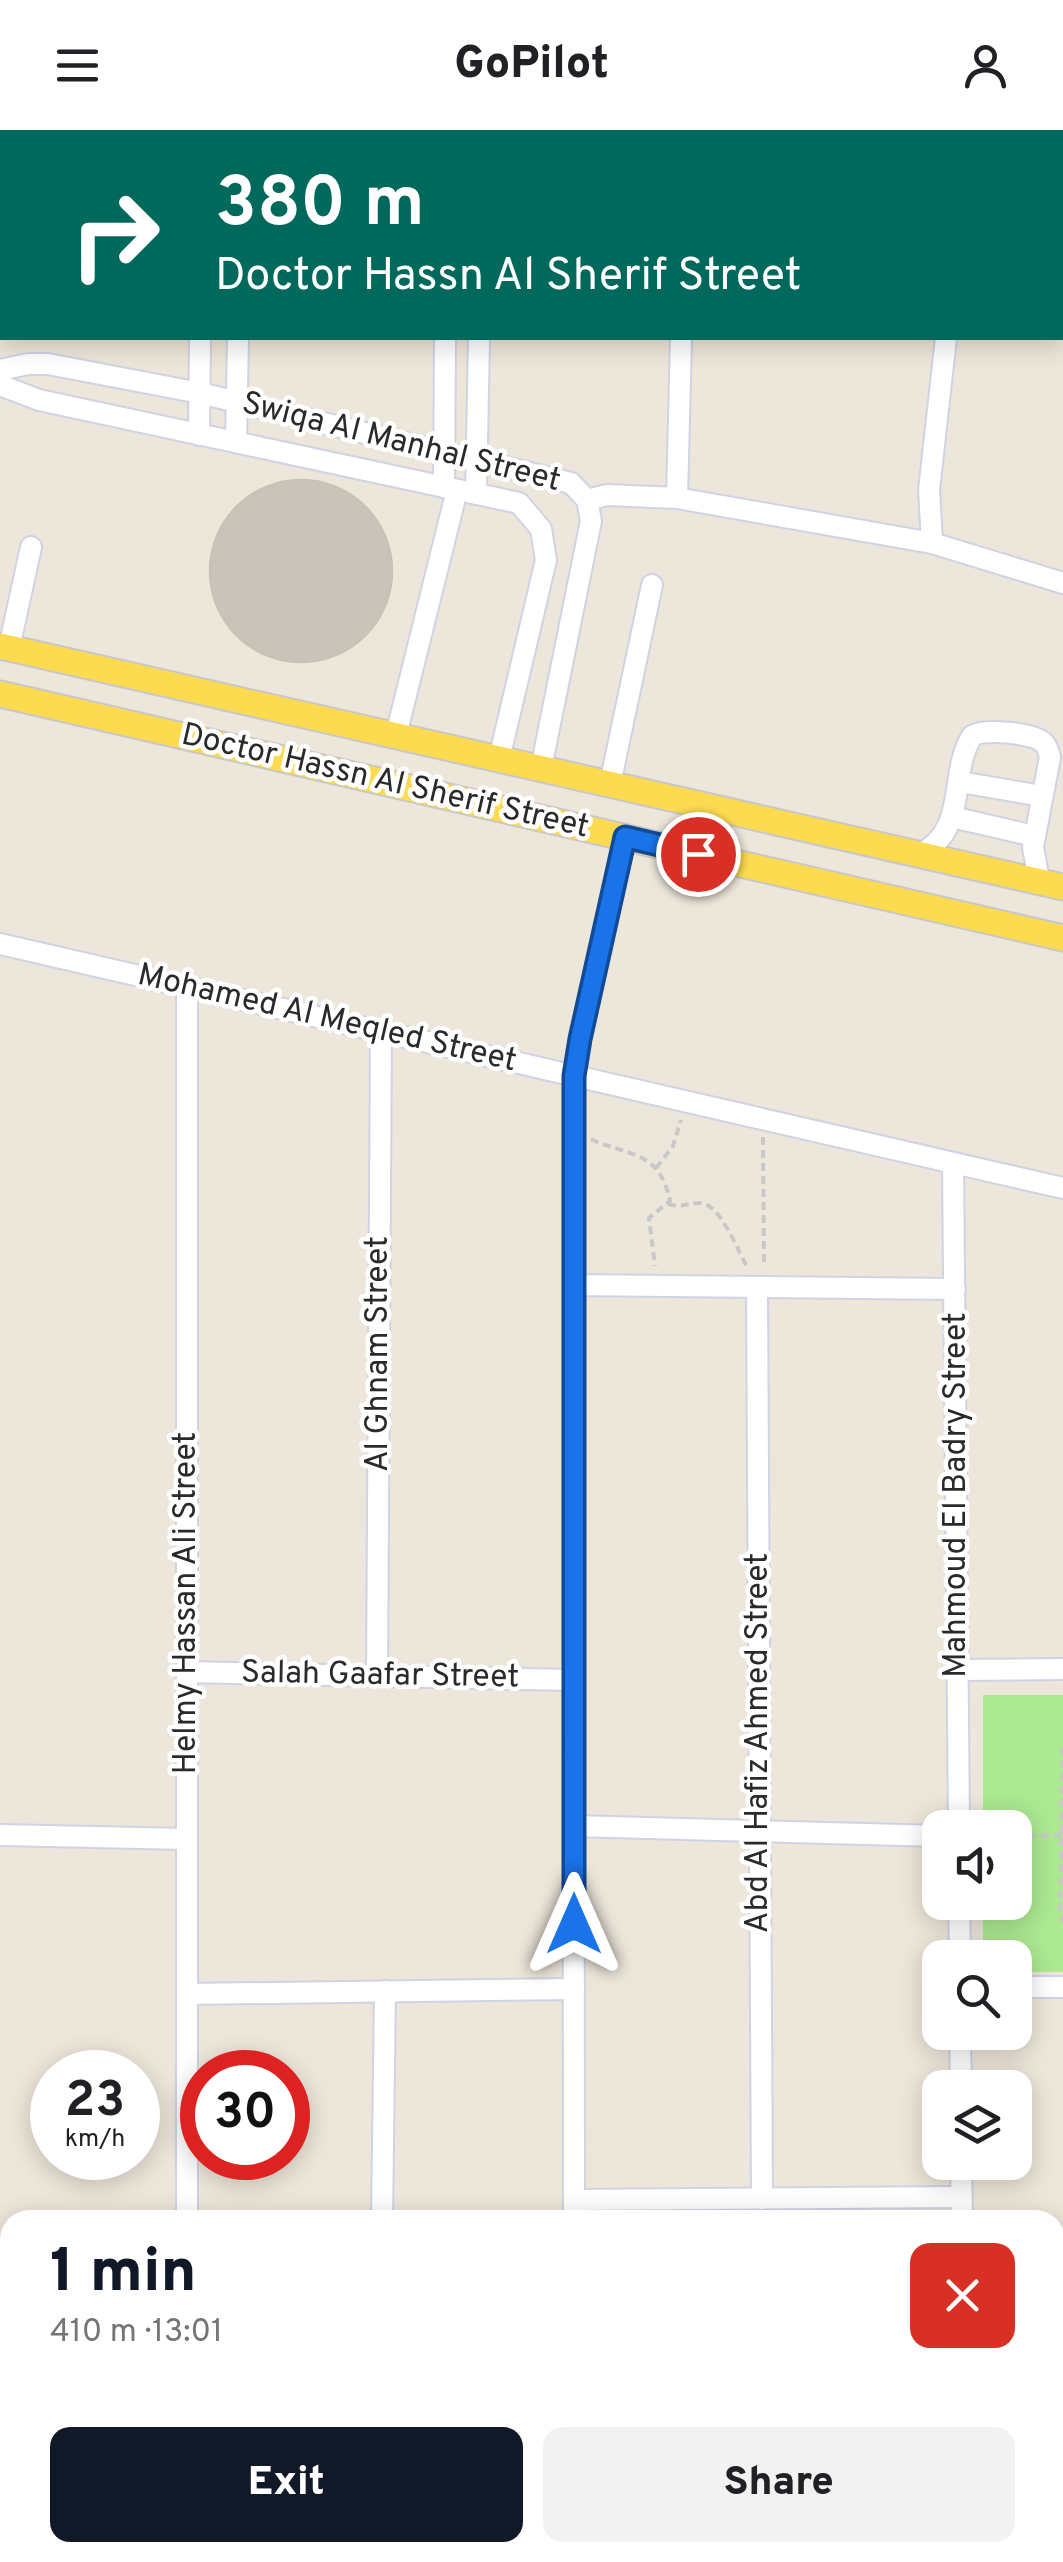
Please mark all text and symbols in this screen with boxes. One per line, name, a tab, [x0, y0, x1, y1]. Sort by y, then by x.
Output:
text: GoPilot	[454, 37, 609, 94]
icon: menu	[50, 38, 105, 93]
icon: person	[958, 38, 1013, 93]
text: 380 m	[215, 162, 425, 251]
icon: right	[50, 170, 180, 300]
text: Doctor Hassn Al Sherif Street	[215, 249, 802, 306]
street label: Swiqa Al Manhal Street	[237, 384, 565, 502]
street label: Doctor Hassn Al Sherif Street	[177, 716, 593, 848]
pin	[656, 812, 741, 897]
icon: arrive	[671, 827, 726, 882]
street label: Mohamed Al Meqled Street	[134, 956, 520, 1082]
street label: Al Ghnam Street	[359, 1236, 399, 1472]
street label: Mahmoud El Badry Street	[937, 1312, 977, 1678]
street label: Helmy Hassan Ali Street	[167, 1432, 207, 1774]
street label: Abd Al Hafiz Ahmed Street	[739, 1553, 779, 1933]
street label: Salah Gaafar Street	[240, 1654, 520, 1698]
map controls	[922, 1810, 1032, 2180]
button: sound	[922, 1810, 1032, 1920]
position arrow	[522, 1872, 626, 1976]
button: search	[922, 1940, 1032, 2050]
speed limit sign: 30	[180, 2050, 310, 2180]
button: layers	[922, 2070, 1032, 2180]
text: 23	[65, 2071, 125, 2134]
text: km/h	[65, 2124, 125, 2156]
text: 1 min	[50, 2237, 197, 2313]
button: close	[910, 2243, 1015, 2348]
text: 410 m · 13:01	[50, 2313, 223, 2353]
button: Exit	[50, 2427, 523, 2542]
button: Share	[543, 2427, 1015, 2542]

